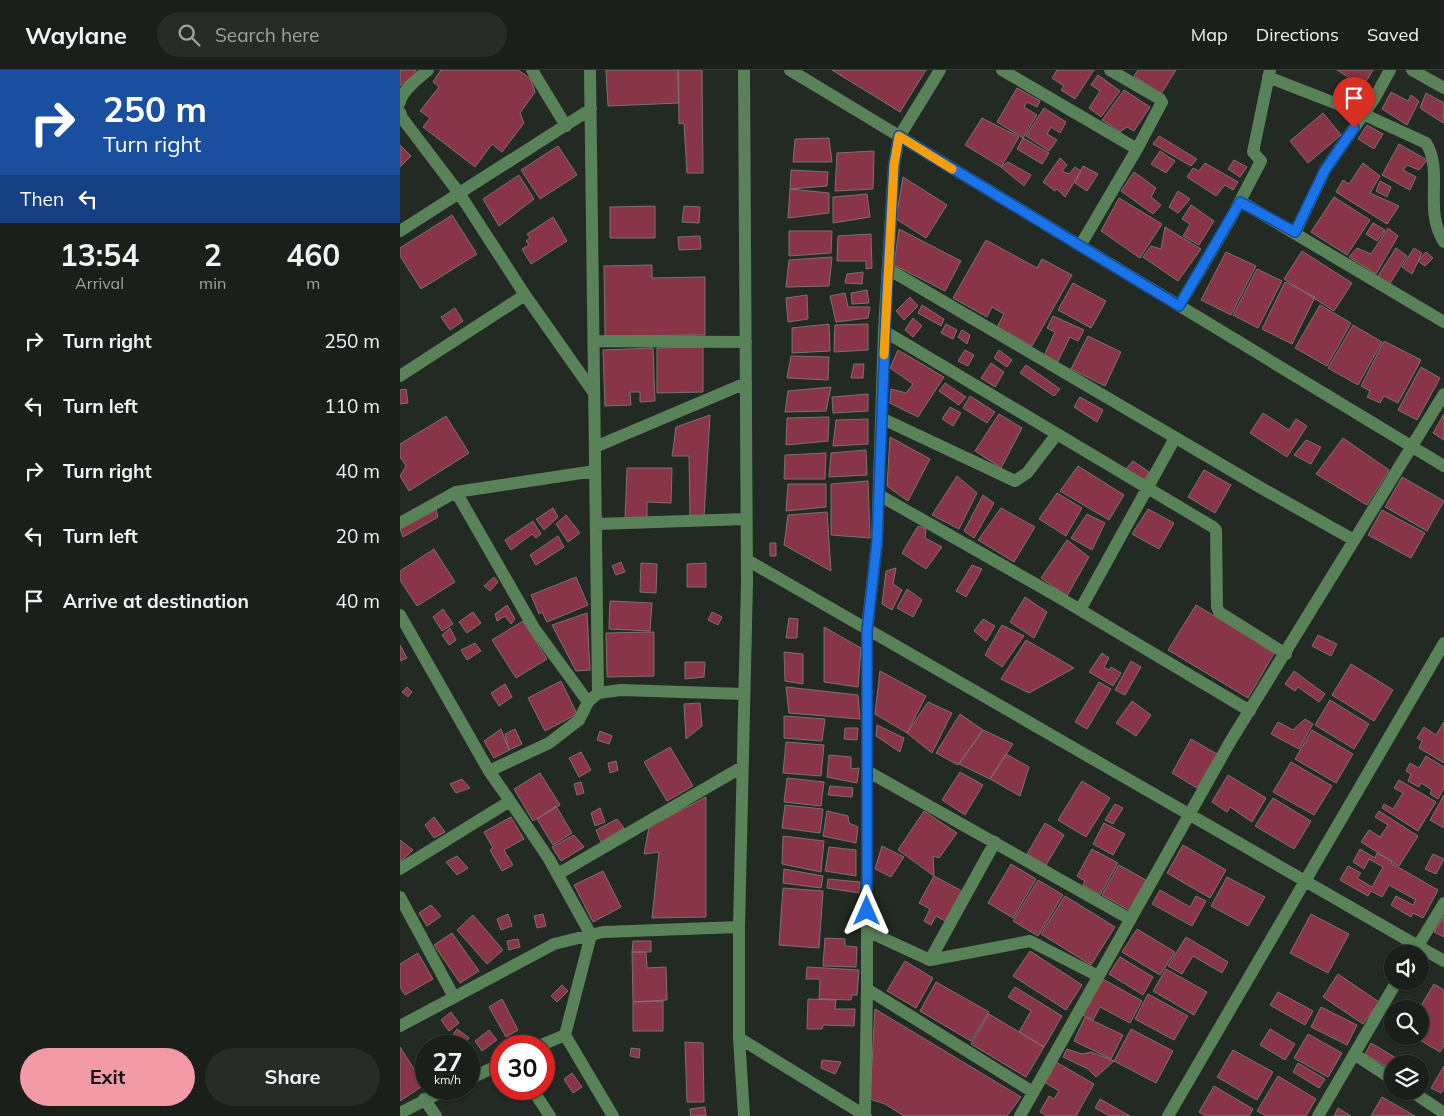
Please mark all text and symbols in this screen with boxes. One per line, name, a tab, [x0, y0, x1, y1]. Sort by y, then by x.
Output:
search box	[157, 12, 507, 57]
text: Waylane	[25, 20, 127, 50]
icon: search	[175, 21, 203, 49]
text: Search here	[215, 23, 319, 47]
text: Map	[1191, 23, 1228, 46]
text: Directions	[1256, 23, 1339, 46]
text: Saved	[1367, 23, 1419, 46]
pin	[1333, 77, 1375, 128]
icon: arrive	[1340, 84, 1368, 112]
text: 250 m	[103, 87, 207, 131]
icon: right	[20, 90, 85, 155]
text: Turn right	[103, 130, 201, 158]
icon: left	[74, 185, 102, 213]
text: Then	[20, 187, 64, 211]
text: 13:54	[60, 236, 139, 274]
text: 2	[204, 236, 222, 274]
text: 460	[286, 236, 340, 274]
text: Arrival	[75, 273, 124, 293]
text: min	[199, 273, 226, 293]
text: m	[306, 273, 320, 293]
icon: right	[20, 327, 48, 355]
text: Turn right	[63, 329, 152, 353]
text: 250 m	[324, 329, 380, 353]
icon: left	[20, 392, 48, 420]
text: Turn left	[63, 394, 138, 418]
text: 110 m	[324, 394, 380, 418]
icon: right	[20, 457, 48, 485]
text: Turn right	[63, 459, 152, 483]
text: 40 m	[336, 459, 380, 483]
icon: left	[20, 522, 48, 550]
text: Turn left	[63, 524, 138, 548]
text: 20 m	[336, 524, 380, 548]
icon: arrive	[20, 587, 48, 615]
text: Arrive at destination	[63, 589, 249, 613]
text: 40 m	[336, 589, 380, 613]
position arrow	[840, 884, 892, 936]
map controls	[1384, 945, 1429, 1100]
button: sound	[1384, 945, 1429, 990]
button: search	[1384, 1000, 1429, 1045]
speed limit sign: 30	[490, 1035, 555, 1100]
text: 27	[432, 1046, 463, 1077]
button: Exit	[20, 1048, 195, 1106]
button: Share	[205, 1048, 380, 1106]
button: layers	[1384, 1055, 1429, 1100]
text: km/h	[434, 1072, 461, 1087]

